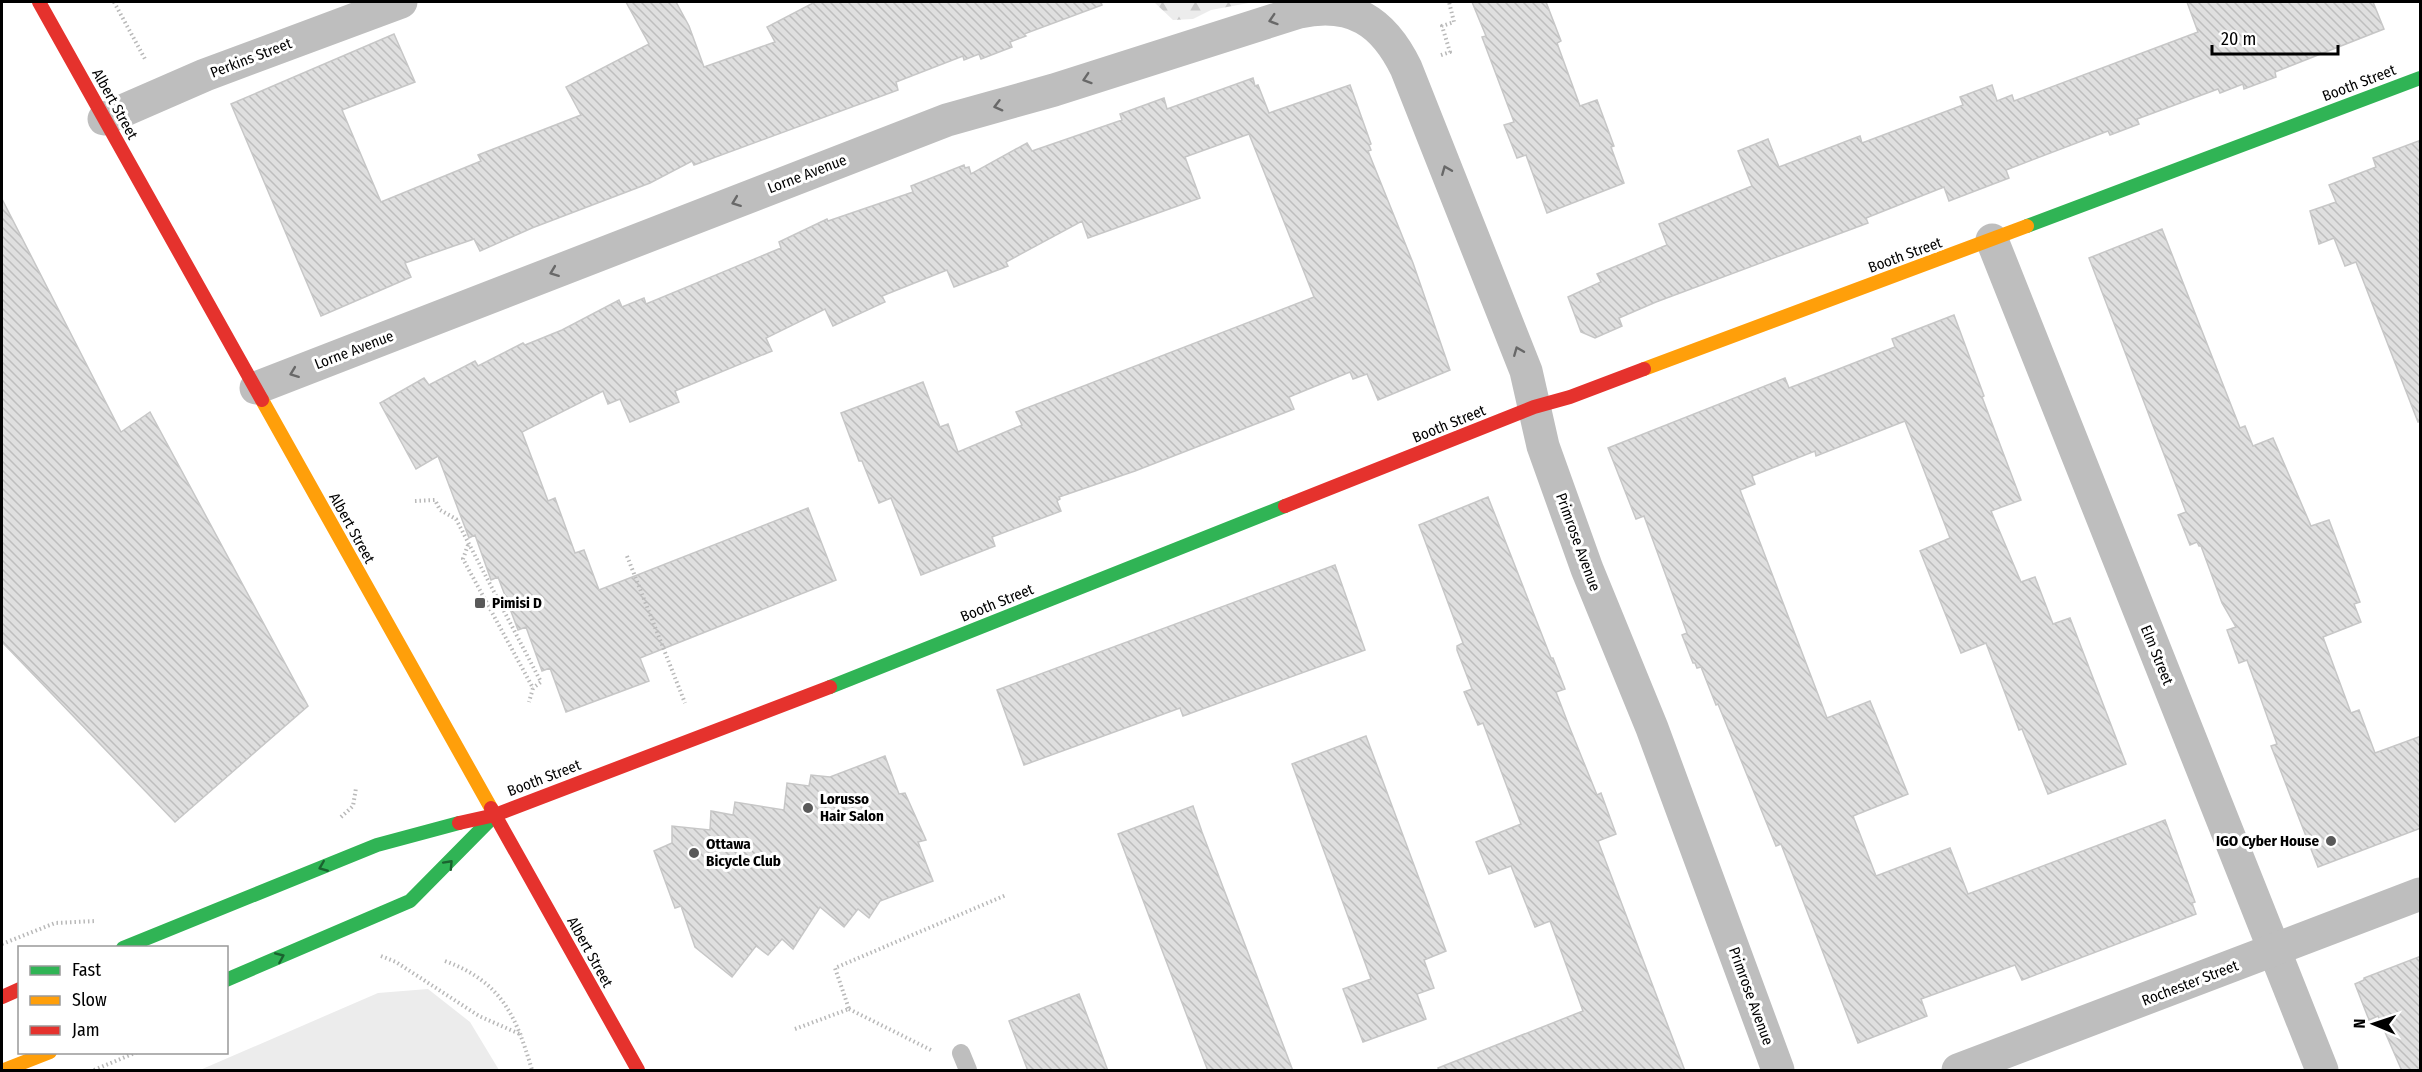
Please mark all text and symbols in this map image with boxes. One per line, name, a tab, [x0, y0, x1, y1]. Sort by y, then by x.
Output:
one-way arrow	[1268, 13, 1279, 25]
scale bar	[2212, 18, 2338, 56]
text: 20 m	[2221, 28, 2256, 50]
street label: Perkins Street	[208, 34, 294, 82]
street label: Booth Street	[2320, 61, 2398, 105]
street label: Albert Street	[88, 66, 142, 142]
one-way arrow	[1082, 72, 1093, 85]
one-way arrow	[993, 98, 1003, 111]
street label: Lorne Avenue	[765, 151, 849, 197]
one-way arrow	[1441, 165, 1453, 176]
one-way arrow	[731, 194, 742, 207]
street label: Booth Street	[1866, 233, 1944, 277]
one-way arrow	[550, 265, 561, 277]
street label: Lorne Avenue	[312, 327, 396, 373]
one-way arrow	[1513, 347, 1525, 358]
one-way arrow	[289, 366, 300, 378]
street label: Booth Street	[1410, 401, 1488, 447]
street label: Albert Street	[325, 490, 379, 566]
street label: Primrose Avenue	[1552, 490, 1604, 594]
street label: Booth Street	[958, 580, 1036, 626]
place label: Pimisi D	[492, 594, 542, 612]
marker: Pimisi D	[473, 596, 487, 610]
street label: Elm Street	[2137, 622, 2177, 688]
street label: Booth Street	[505, 756, 583, 800]
place label: Lorusso Hair Salon	[820, 790, 884, 825]
marker: Lorusso Hair Salon	[801, 801, 815, 815]
place label: IGO Cyber House	[2216, 832, 2319, 850]
marker: IGO Cyber House	[2324, 834, 2338, 848]
place label: Ottawa Bicycle Club	[706, 835, 781, 870]
marker: Ottawa Bicycle Club	[687, 846, 701, 860]
one-way arrow	[318, 860, 329, 872]
one-way arrow	[442, 860, 453, 870]
street label: Albert Street	[563, 914, 617, 990]
street label: Primrose Avenue	[1725, 944, 1777, 1048]
legend	[18, 946, 228, 1054]
one-way arrow	[274, 952, 285, 964]
street label: Rochester Street	[2139, 956, 2241, 1010]
text: Fast	[72, 959, 101, 981]
text: Slow	[72, 989, 107, 1011]
north arrow	[2344, 994, 2404, 1054]
text: N	[2350, 1018, 2369, 1029]
text: Jam	[72, 1019, 100, 1041]

